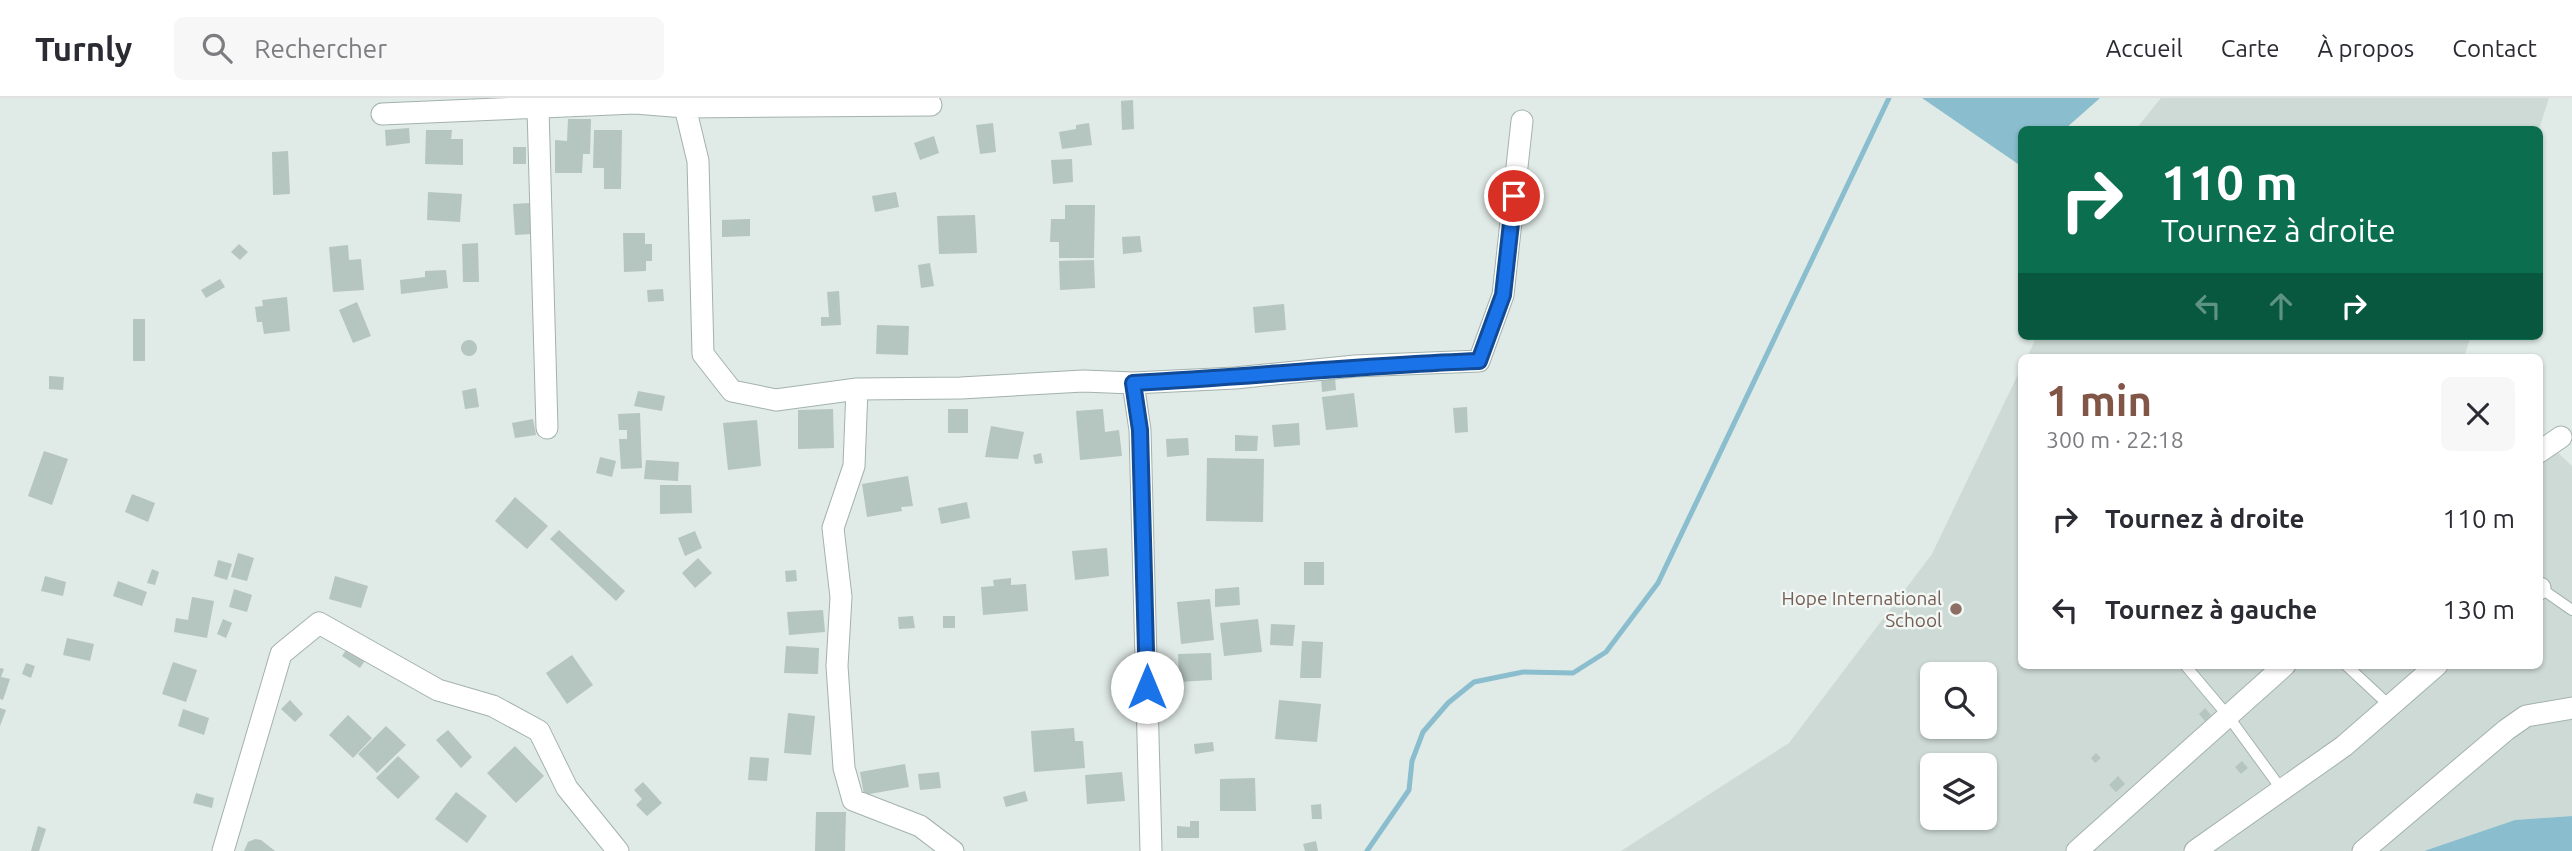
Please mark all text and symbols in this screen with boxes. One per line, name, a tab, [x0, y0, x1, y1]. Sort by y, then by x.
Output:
search box	[174, 17, 664, 80]
icon: search	[198, 29, 236, 67]
text: Turnly	[35, 30, 132, 67]
text: Rechercher	[254, 34, 387, 63]
text: Accueil	[2106, 35, 2183, 62]
text: Carte	[2221, 35, 2280, 62]
text: À propos	[2318, 35, 2414, 62]
text: Contact	[2452, 35, 2537, 62]
icon: right	[2046, 154, 2137, 245]
text: 110 m	[2161, 154, 2298, 209]
pin	[1484, 166, 1544, 226]
icon: arrive	[1495, 177, 1533, 215]
text: Tournez à droite	[2161, 212, 2396, 248]
icon: left	[2189, 287, 2227, 325]
icon: ahead	[2262, 287, 2300, 325]
icon: right	[2335, 287, 2373, 325]
text: 1 min	[2046, 377, 2152, 424]
button: close	[2441, 377, 2515, 451]
text: 300 m · 22:18	[2046, 427, 2184, 452]
icon: right	[2046, 500, 2084, 538]
text: Tournez à droite	[2105, 504, 2304, 533]
text: 110 m	[2443, 504, 2515, 533]
place label: Hope International School	[1781, 587, 1942, 631]
icon: left	[2046, 591, 2084, 629]
text: Tournez à gauche	[2105, 595, 2317, 624]
text: 130 m	[2443, 595, 2515, 624]
marker: Hope International School	[1948, 601, 1964, 617]
position arrow	[1110, 650, 1184, 724]
map controls	[1920, 662, 1997, 830]
button: search	[1920, 662, 1997, 739]
button: layers	[1920, 753, 1997, 830]

